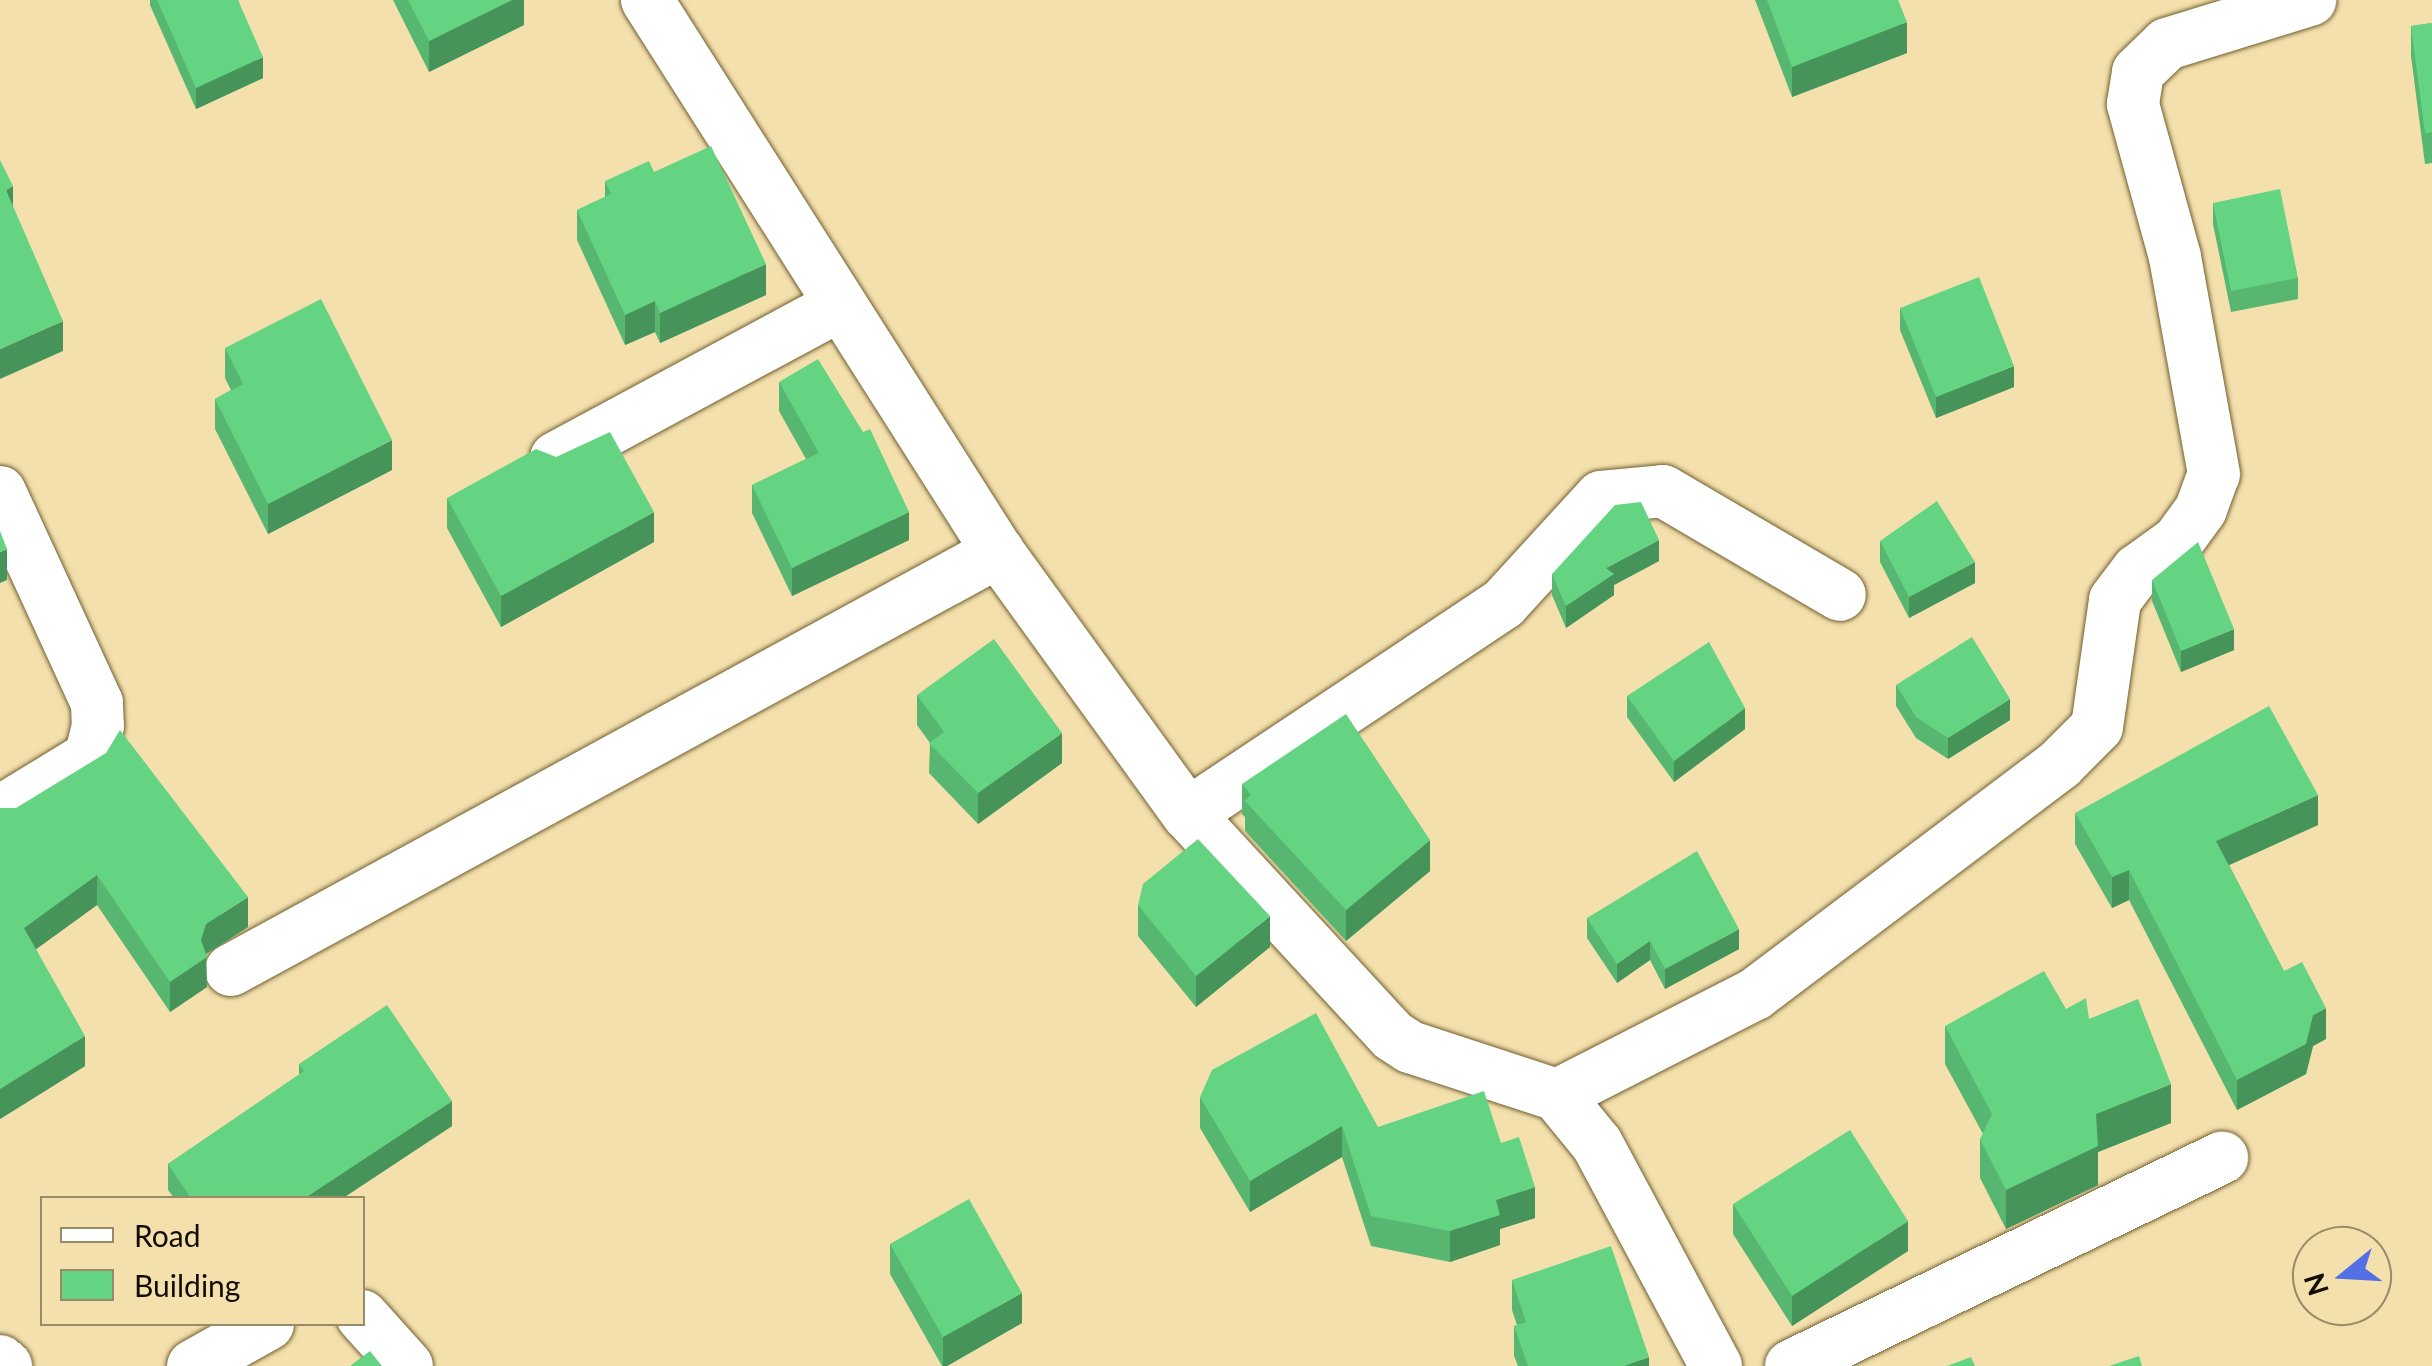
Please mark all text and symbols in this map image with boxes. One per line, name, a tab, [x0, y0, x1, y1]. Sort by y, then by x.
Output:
legend	[40, 1196, 365, 1326]
text: Road	[134, 1217, 201, 1253]
north arrow	[2292, 1226, 2392, 1326]
text: Building	[134, 1267, 240, 1303]
text: N	[2296, 1269, 2335, 1300]

